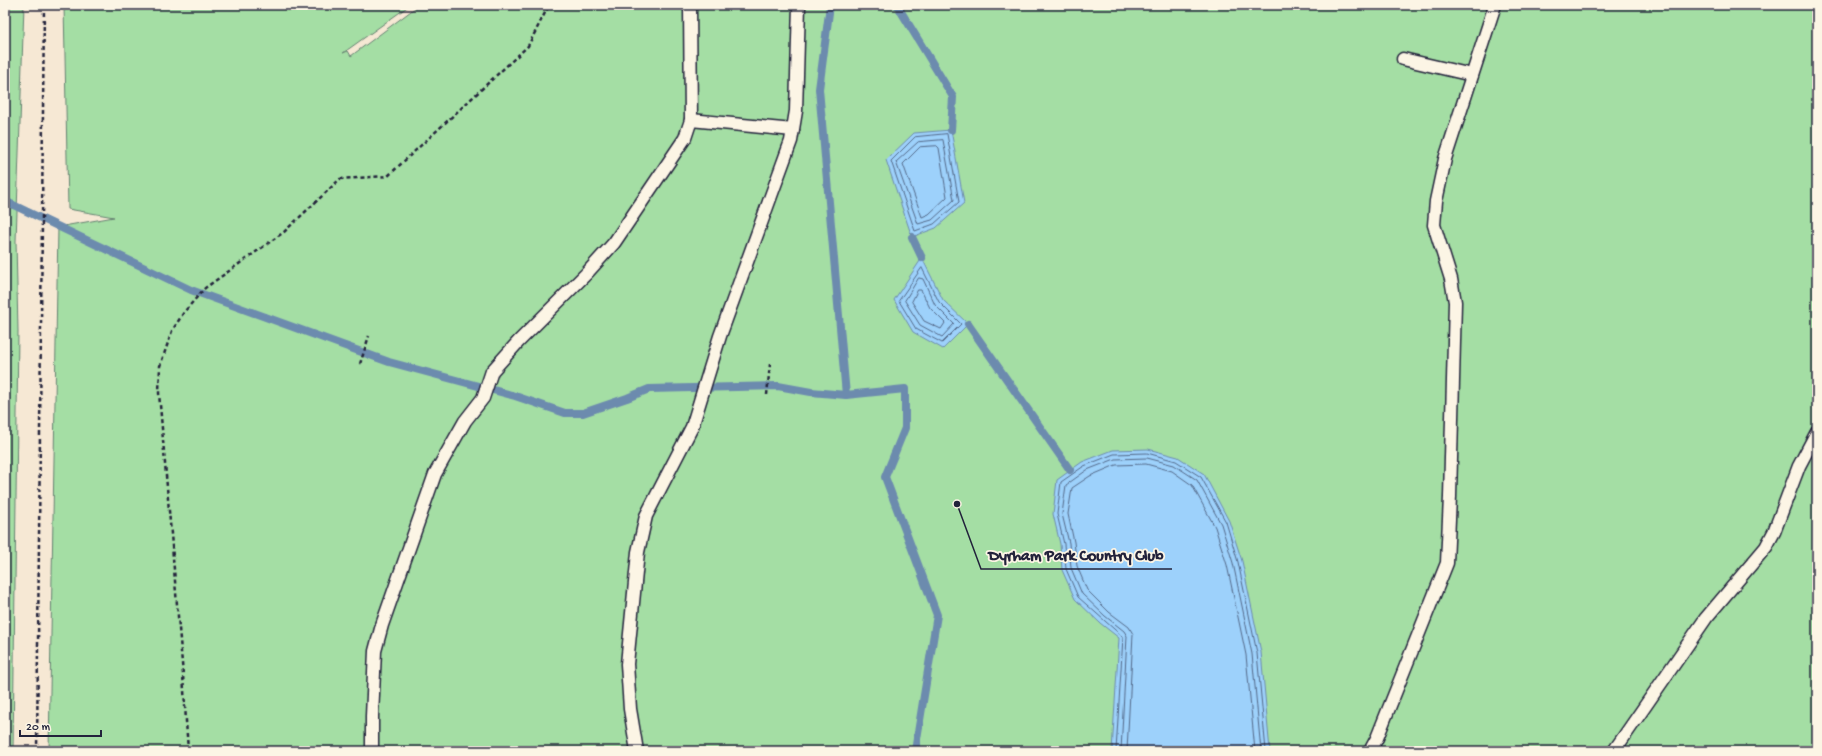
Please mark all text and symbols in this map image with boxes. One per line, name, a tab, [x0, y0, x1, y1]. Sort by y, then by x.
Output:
callout: Dyrham Park Country Club	[981, 541, 1172, 569]
text: Dyrham Park Country Club	[987, 548, 1164, 567]
scale bar	[20, 712, 101, 738]
text: 20 m	[26, 721, 51, 735]

